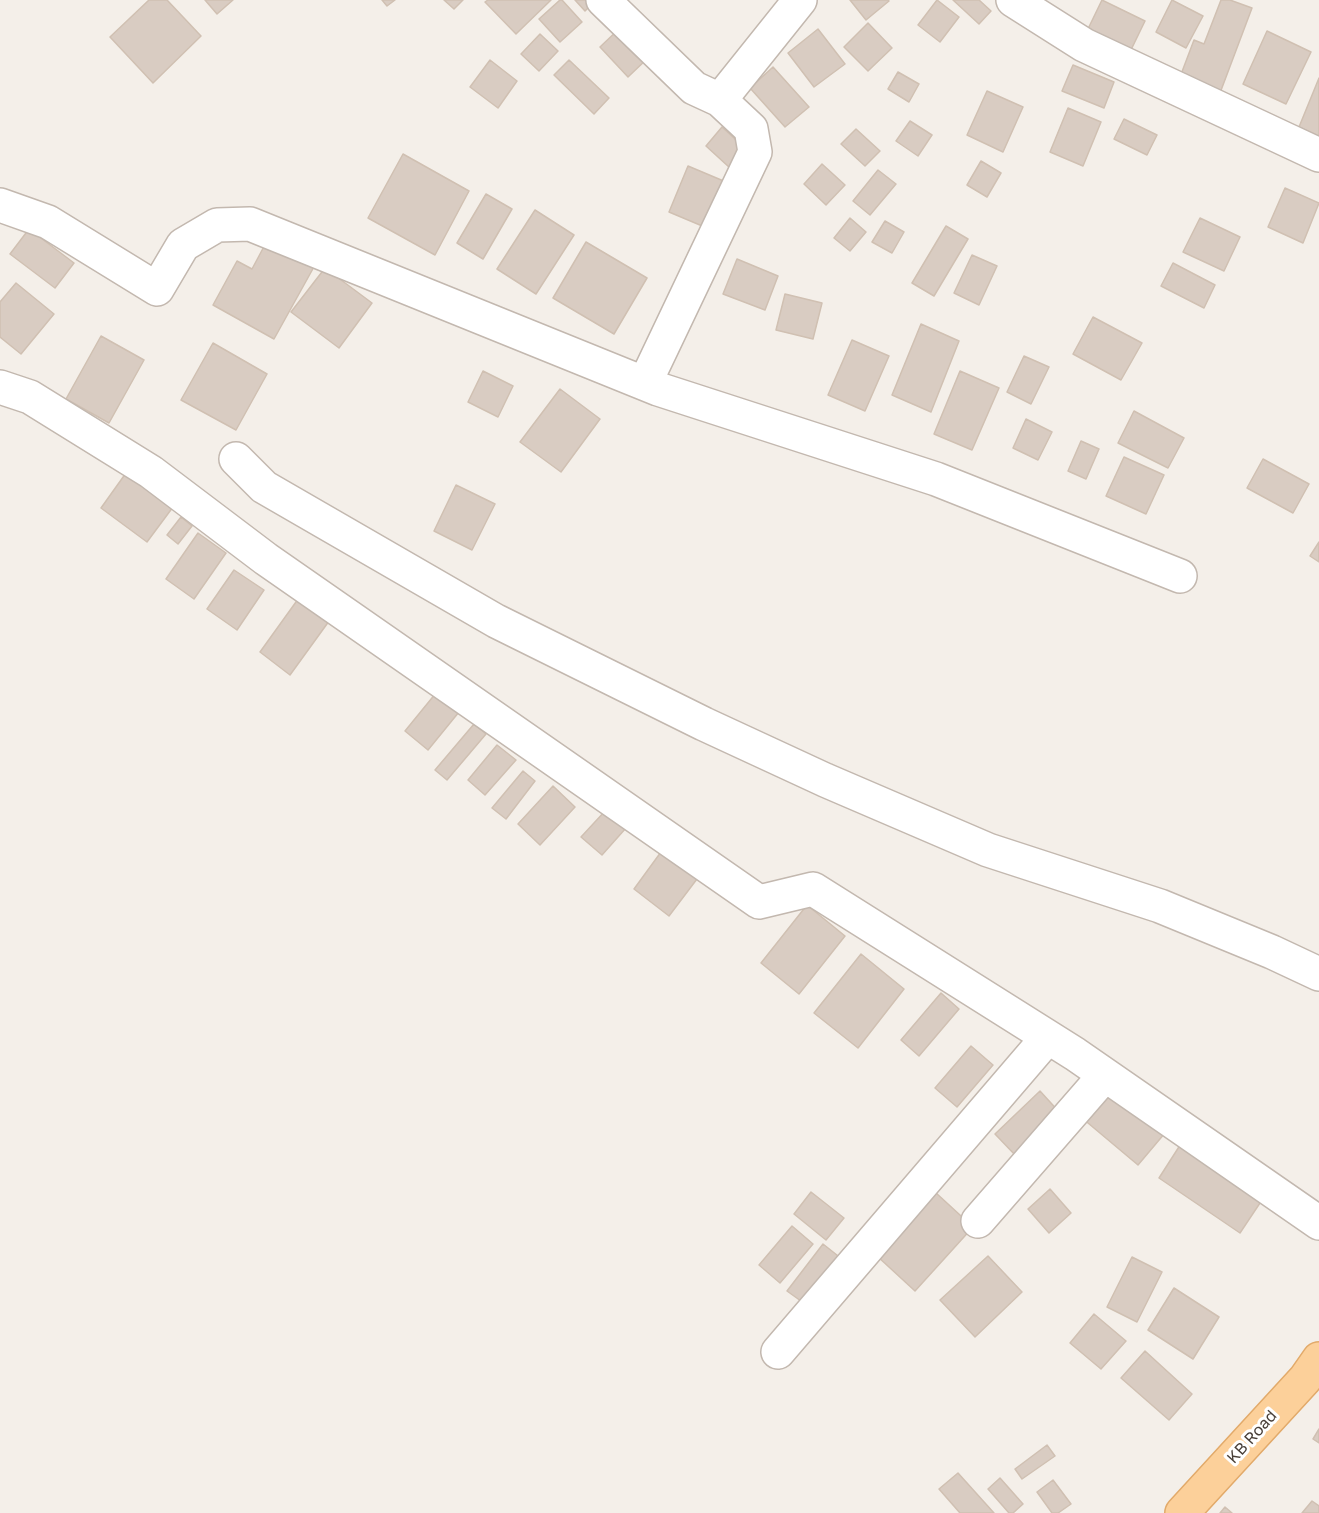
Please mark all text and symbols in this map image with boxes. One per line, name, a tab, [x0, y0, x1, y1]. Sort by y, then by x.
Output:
street label: KB Road	[1223, 1406, 1281, 1468]

